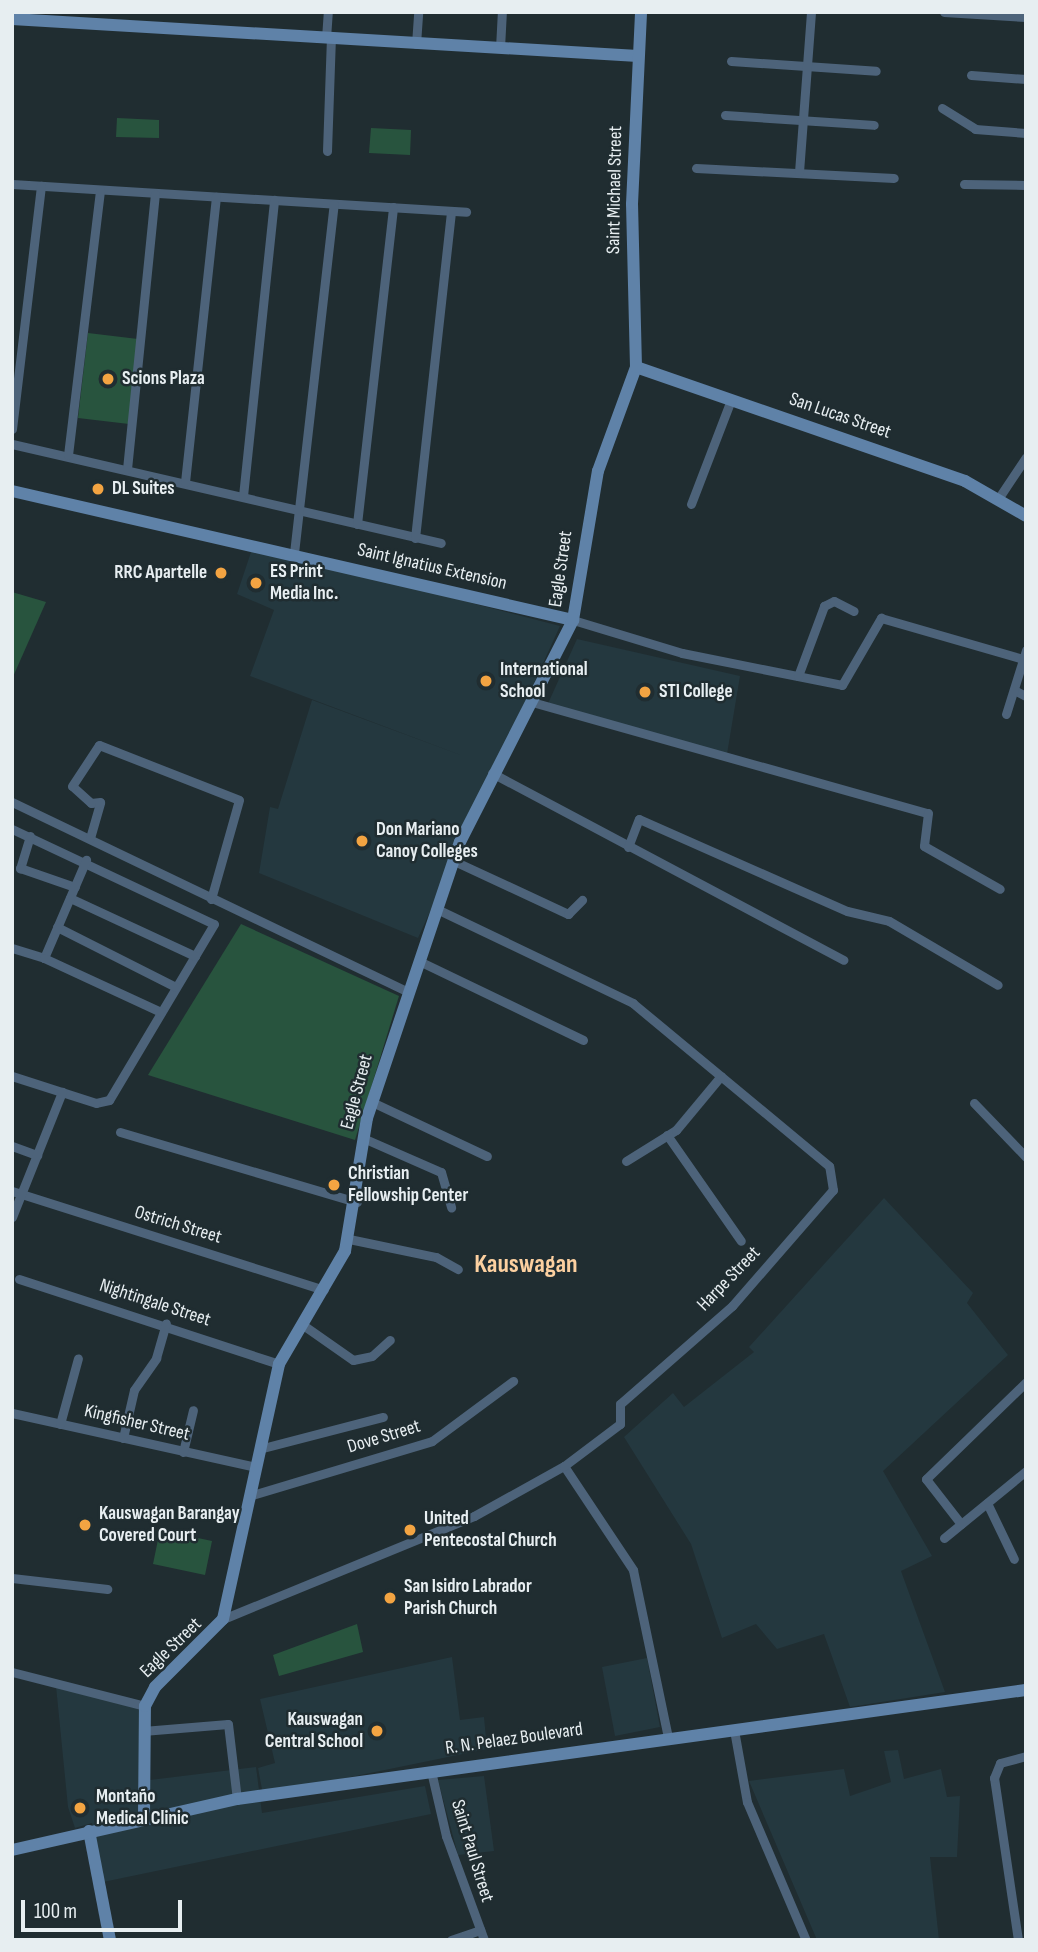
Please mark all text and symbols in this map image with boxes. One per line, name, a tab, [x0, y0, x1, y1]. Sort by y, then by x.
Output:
street label: Saint Michael Street	[602, 126, 628, 254]
place label: Scions Plaza	[122, 368, 205, 390]
marker: Scions Plaza	[100, 371, 116, 387]
street label: San Lucas Street	[786, 388, 894, 444]
place label: DL Suites	[112, 478, 175, 500]
marker: DL Suites	[90, 481, 106, 497]
street label: Eagle Street	[544, 529, 578, 609]
street label: Saint Ignatius Extension	[355, 539, 509, 595]
place label: ES Print Media Inc.	[270, 561, 338, 605]
place label: RRC Apartelle	[114, 562, 207, 584]
marker: RRC Apartelle	[213, 565, 229, 581]
marker: ES Print Media Inc.	[248, 575, 264, 591]
place label: International School	[500, 659, 588, 703]
marker: International School	[478, 673, 494, 689]
place label: STI College	[659, 681, 733, 703]
marker: STI College	[637, 684, 653, 700]
place label: Don Mariano Canoy Colleges	[376, 819, 478, 863]
marker: Don Mariano Canoy Colleges	[354, 833, 370, 849]
street label: Eagle Street	[336, 1052, 378, 1132]
place label: Christian Fellowship Center	[348, 1163, 468, 1207]
marker: Christian Fellowship Center	[326, 1177, 342, 1193]
street label: Ostrich Street	[132, 1201, 224, 1249]
street label: Harpe Street	[693, 1242, 765, 1316]
district label: Kauswagan	[474, 1249, 578, 1281]
street label: Nightingale Street	[97, 1274, 213, 1332]
street label: Kingfisher Street	[82, 1400, 192, 1446]
street label: Dove Street	[345, 1415, 423, 1459]
place label: Kauswagan Barangay Covered Court	[99, 1503, 240, 1547]
place label: United Pentecostal Church	[424, 1508, 557, 1552]
marker: Kauswagan Barangay Covered Court	[77, 1517, 93, 1533]
marker: United Pentecostal Church	[402, 1522, 418, 1538]
place label: San Isidro Labrador Parish Church	[404, 1576, 532, 1620]
marker: San Isidro Labrador Parish Church	[382, 1590, 398, 1606]
street label: Eagle Street	[135, 1613, 207, 1683]
place label: Kauswagan Central School	[265, 1709, 363, 1753]
street label: R. N. Pelaez Boulevard	[444, 1718, 584, 1760]
marker: Kauswagan Central School	[369, 1723, 385, 1739]
place label: Montaño Medical Clinic	[96, 1786, 189, 1830]
street label: Saint Paul Street	[446, 1797, 498, 1905]
marker: Montaño Medical Clinic	[70, 1798, 90, 1818]
scale bar	[24, 1885, 186, 1929]
text: 100 m	[34, 1899, 77, 1924]

